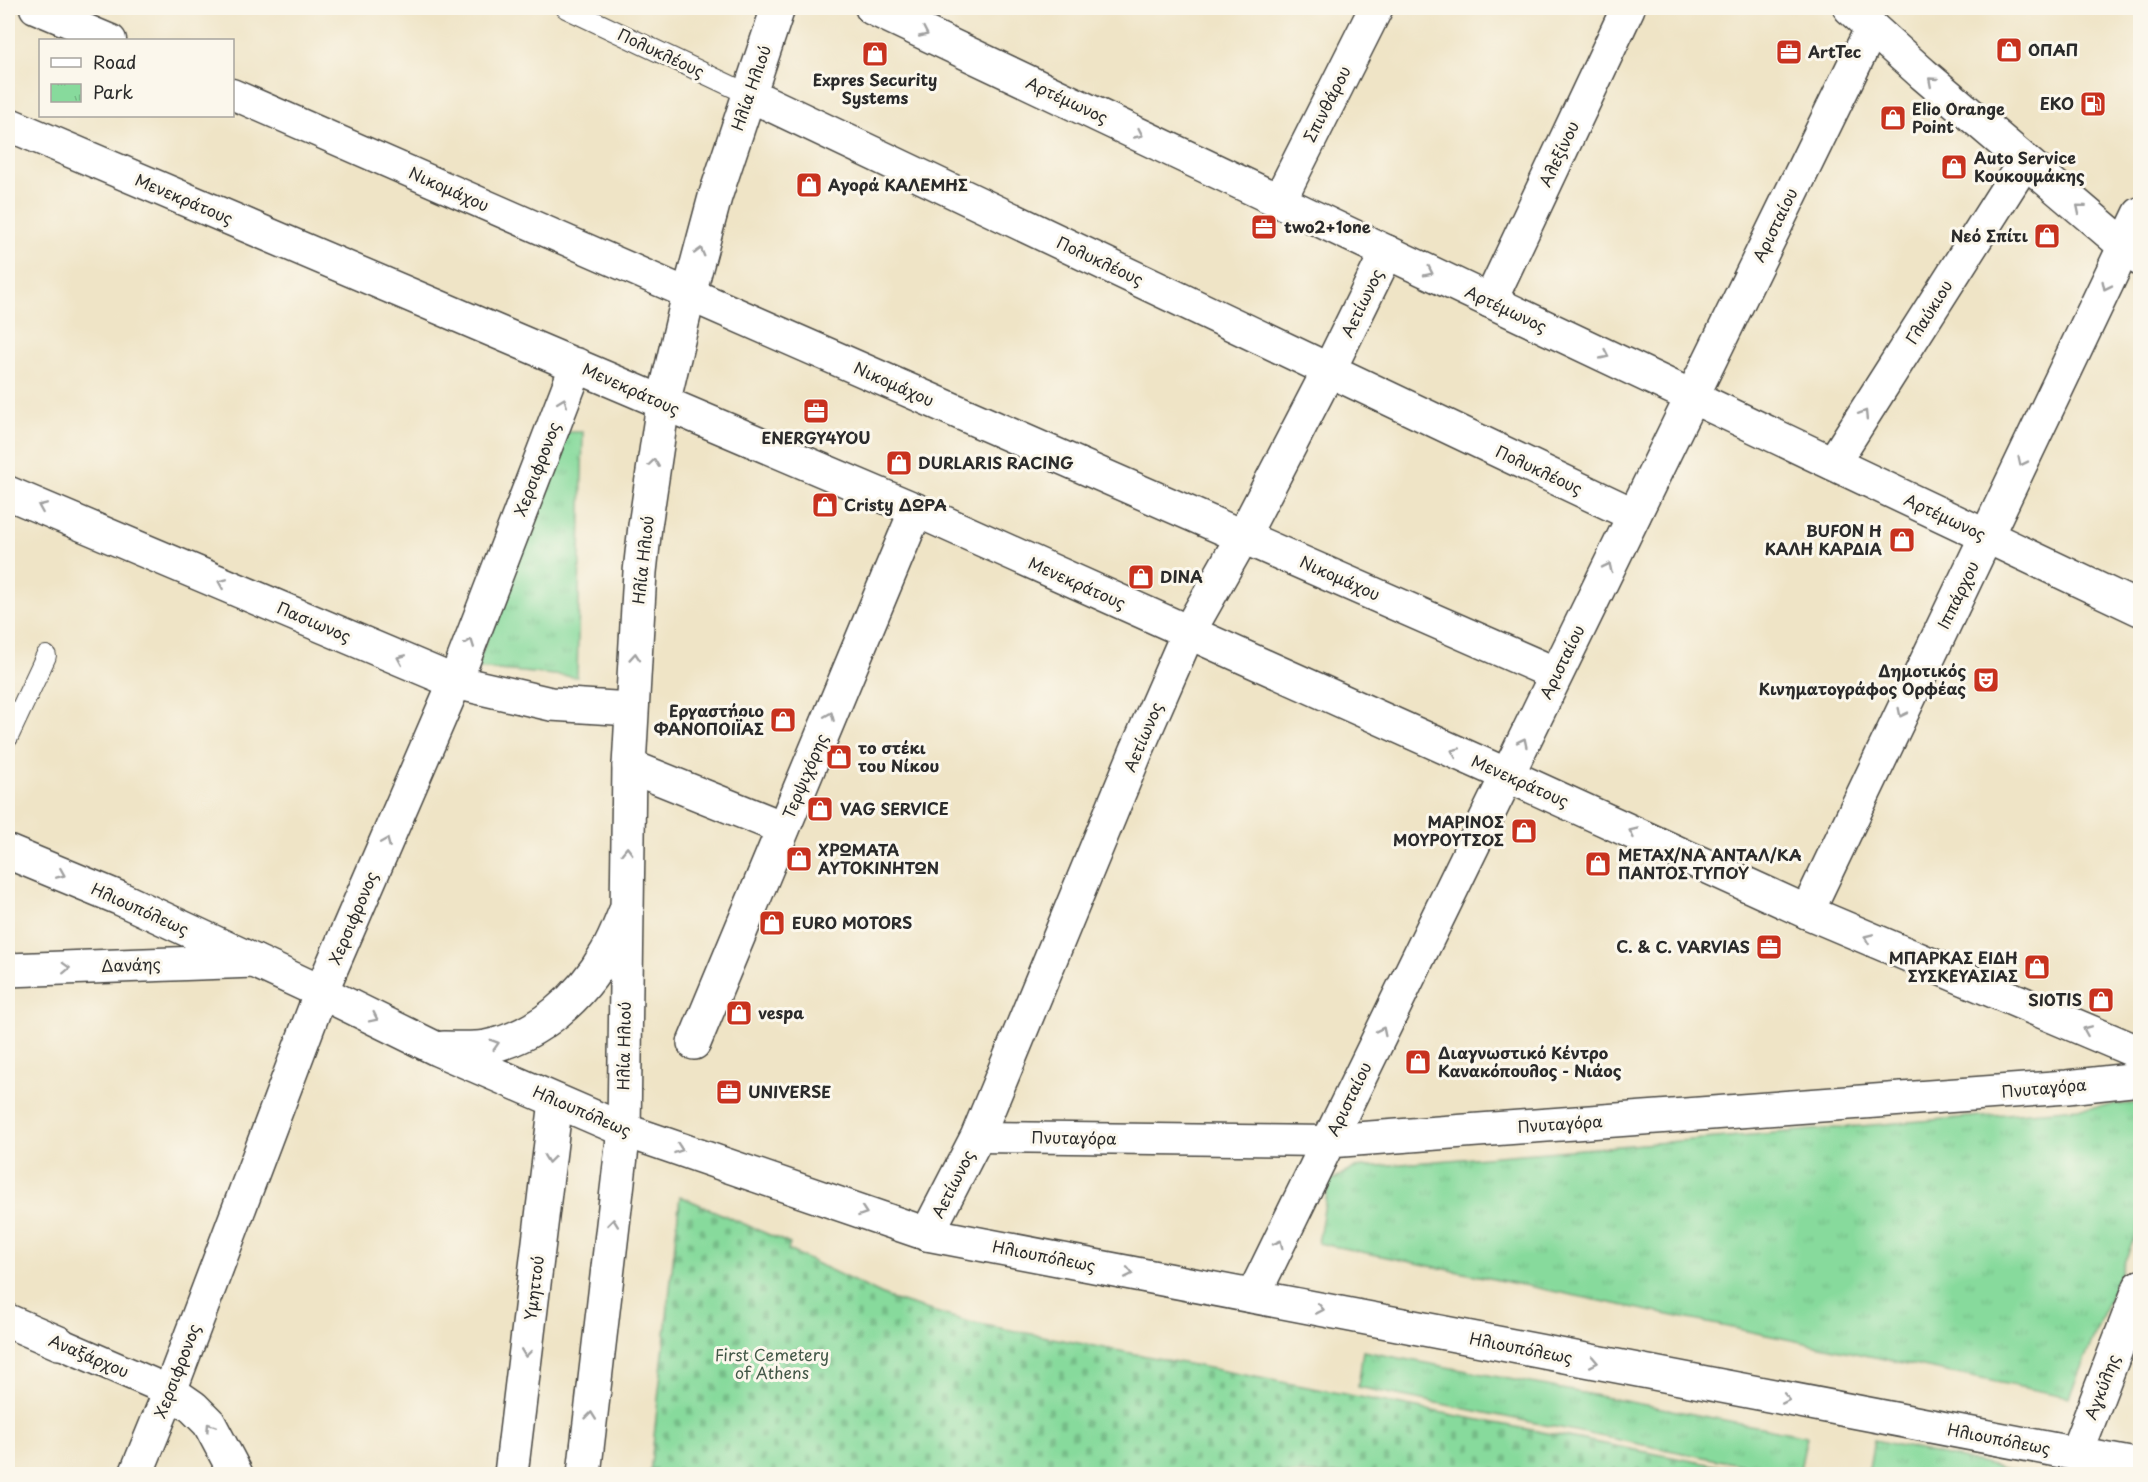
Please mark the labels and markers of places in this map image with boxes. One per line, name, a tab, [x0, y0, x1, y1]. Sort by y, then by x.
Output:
shop icon: ΟΠΑΠ	[1994, 35, 2024, 65]
office icon: ArtTec	[1774, 37, 1804, 67]
place label: ΟΠΑΠ	[2028, 37, 2078, 61]
shop icon: Expres Security Systems	[860, 39, 890, 69]
place label: ArtTec	[1807, 39, 1862, 63]
place label: Expres Security Systems	[813, 67, 937, 109]
fuel station icon: EKO	[2078, 89, 2108, 119]
place label: EKO	[2040, 91, 2074, 115]
place label: Elio Orange Point	[1912, 96, 2005, 138]
shop icon: Elio Orange Point	[1878, 103, 1908, 133]
place label: Auto Service Κουκουμάκης	[1974, 145, 2085, 187]
shop icon: Auto Service Κουκουμάκης	[1939, 152, 1969, 182]
shop icon: Αγορά ΚΑΛΕΜΗΣ	[794, 170, 824, 200]
place label: Αγορά ΚΑΛΕΜΗΣ	[828, 172, 968, 196]
office icon: two2+1one	[1249, 212, 1279, 242]
place label: two2+1one	[1284, 214, 1371, 238]
shop icon: Νεό Σπίτι	[2032, 221, 2062, 251]
place label: Νεό Σπίτι	[1951, 223, 2029, 247]
office icon: ENERGY4YOU	[801, 396, 831, 426]
place label: ENERGY4YOU	[761, 425, 871, 449]
shop icon: DURLARIS RACING	[884, 448, 914, 478]
place label: DURLARIS RACING	[918, 450, 1074, 474]
shop icon: Cristy ΔΩΡΑ	[810, 490, 840, 520]
place label: Cristy ΔΩΡΑ	[844, 492, 947, 516]
place label: BUFON Η ΚΑΛΗ ΚΑΡΔΙΑ	[1764, 518, 1882, 560]
shop icon: BUFON Η ΚΑΛΗ ΚΑΡΔΙΑ	[1887, 525, 1917, 555]
shop icon: DINA	[1126, 562, 1156, 592]
place label: DINA	[1160, 564, 1203, 588]
place label: Δημοτικός Κινηματογράφος Ορφέας	[1759, 658, 1966, 700]
theatre icon: Δημοτικός Κινηματογράφος Ορφέας	[1971, 665, 2001, 695]
place label: Εργαστήριο ΦΑΝΟΠΟΙΪΑΣ	[654, 698, 764, 740]
shop icon: Εργαστήριο ΦΑΝΟΠΟΙΪΑΣ	[768, 705, 798, 735]
place label: το στέκι του Νίκου	[858, 735, 940, 777]
shop icon: το στέκι του Νίκου	[824, 742, 854, 772]
shop icon: VAG SERVICE	[805, 794, 835, 824]
place label: VAG SERVICE	[840, 796, 949, 820]
place label: ΜΑΡΙΝΟΣ ΜΟΥΡΟΥΤΣΟΣ	[1393, 809, 1504, 851]
shop icon: ΜΑΡΙΝΟΣ ΜΟΥΡΟΥΤΣΟΣ	[1509, 816, 1539, 846]
place label: ΧΡΩΜΑΤΑ ΑΥΤΟΚΙΝΗΤΩΝ	[818, 837, 939, 879]
place label: ΜΕΤΑΧ/ΝΑ ΑΝΤΑΛ/ΚΑ ΠΑΝΤΟΣ ΤΥΠΟΥ	[1618, 842, 1802, 884]
shop icon: ΧΡΩΜΑΤΑ ΑΥΤΟΚΙΝΗΤΩΝ	[784, 844, 814, 874]
shop icon: ΜΕΤΑΧ/ΝΑ ΑΝΤΑΛ/ΚΑ ΠΑΝΤΟΣ ΤΥΠΟΥ	[1583, 849, 1613, 879]
shop icon: EURO MOTORS	[757, 908, 787, 938]
place label: EURO MOTORS	[792, 910, 912, 934]
office icon: C. & C. VARVIAS	[1754, 932, 1784, 962]
place label: C. & C. VARVIAS	[1616, 934, 1750, 958]
place label: ΜΠΑΡΚΑΣ ΕΙΔΗ ΣΥΣΚΕΥΑΣΙΑΣ	[1889, 945, 2018, 987]
shop icon: ΜΠΑΡΚΑΣ ΕΙΔΗ ΣΥΣΚΕΥΑΣΙΑΣ	[2022, 952, 2052, 982]
shop icon: SIOTIS	[2086, 985, 2116, 1015]
place label: SIOTIS	[2028, 987, 2082, 1011]
shop icon: vespa	[724, 998, 754, 1028]
place label: vespa	[758, 1000, 804, 1024]
place label: Διαγνωστικό Κέντρο Κανακόπουλος - Νιάος	[1438, 1040, 1622, 1082]
shop icon: Διαγνωστικό Κέντρο Κανακόπουλος - Νιάος	[1403, 1047, 1433, 1077]
office icon: UNIVERSE	[714, 1077, 744, 1107]
place label: UNIVERSE	[748, 1079, 831, 1103]

